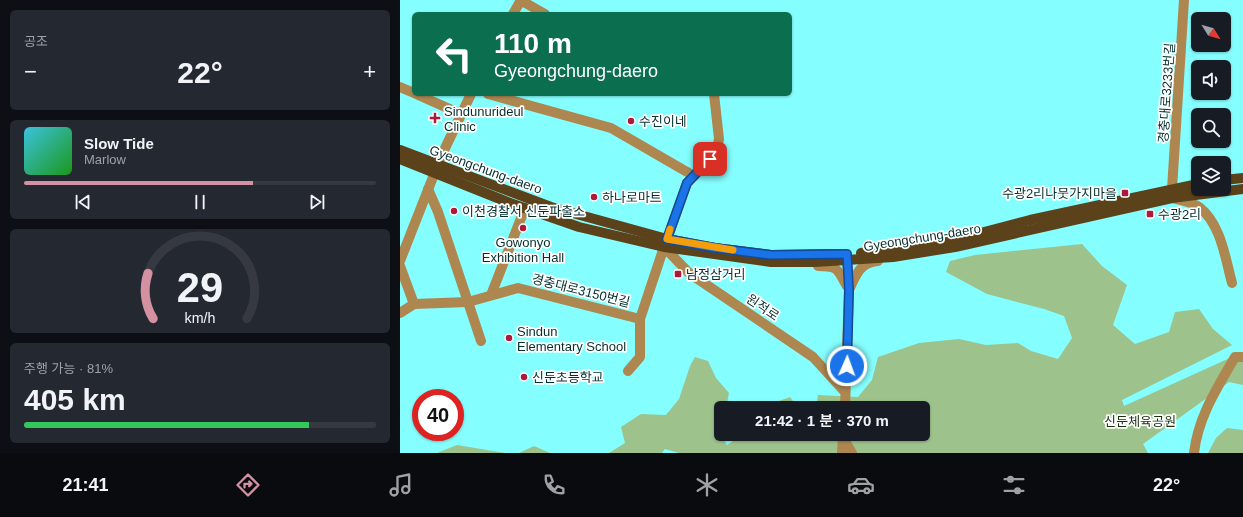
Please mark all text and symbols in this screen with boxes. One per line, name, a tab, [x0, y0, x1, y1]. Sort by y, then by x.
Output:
north arrow	[1191, 12, 1231, 52]
map controls	[1191, 12, 1231, 196]
icon: left	[428, 28, 480, 80]
text: 110 m	[494, 28, 572, 59]
text: 공조	[24, 34, 48, 49]
street label: 경충대로3233번길	[1156, 42, 1177, 144]
text: 22°	[177, 56, 223, 89]
text: −	[24, 59, 37, 84]
text: +	[363, 59, 376, 84]
button: sound	[1191, 60, 1231, 100]
text: Gyeongchung-daero	[494, 61, 658, 81]
place label: Sindunurideul Clinic	[444, 104, 524, 134]
button: search	[1191, 108, 1231, 148]
marker: Sindunurideul Clinic	[429, 112, 441, 124]
place label: 수진이네	[639, 114, 687, 129]
marker: 수진이네	[626, 116, 636, 126]
text: Slow Tide	[84, 135, 154, 152]
street label: Gyeongchung-daero	[428, 142, 544, 197]
pin	[693, 142, 727, 176]
icon: arrive	[699, 148, 721, 170]
text: Marlow	[84, 152, 126, 167]
button: layers	[1191, 156, 1231, 196]
place label: 수광2리나뭇가지마을	[1002, 186, 1117, 201]
marker: 수광2리나뭇가지마을	[1120, 188, 1130, 198]
place label: 하나로마트	[602, 190, 662, 205]
icon: previous	[72, 191, 94, 213]
icon: pause	[189, 191, 211, 213]
icon: next	[306, 191, 328, 213]
marker: 하나로마트	[589, 192, 599, 202]
place label: 이천경찰서 신둔파출소	[462, 204, 585, 219]
marker: 이천경찰서 신둔파출소	[449, 206, 459, 216]
place label: 수광2리	[1158, 207, 1201, 222]
marker: 수광2리	[1145, 209, 1155, 219]
street label: Gyeongchung-daero	[862, 221, 982, 254]
marker: Gowonyo Exhibition Hall	[518, 223, 528, 233]
place label: Gowonyo Exhibition Hall	[482, 235, 564, 265]
text: 29	[177, 264, 223, 311]
place label: 남정삼거리	[686, 267, 746, 282]
marker: 남정삼거리	[673, 269, 683, 279]
street label: 경충대로3150번길	[530, 271, 632, 310]
street label: 원적로	[744, 291, 782, 324]
text: km/h	[185, 310, 216, 326]
place label: Sindun Elementary School	[517, 324, 626, 354]
marker: Sindun Elementary School	[504, 333, 514, 343]
position arrow	[826, 345, 868, 387]
text: 주행 가능 · 81%	[24, 361, 113, 376]
place label: 신둔초등학교	[532, 370, 604, 385]
marker: 신둔초등학교	[519, 372, 529, 382]
text: 405 km	[24, 383, 126, 416]
speed limit sign: 40	[412, 389, 464, 441]
text: 21:42 · 1 분 · 370 m	[755, 412, 889, 429]
park label: 신둔체육공원	[1104, 414, 1176, 429]
icon: directions	[234, 471, 262, 499]
icon: music	[387, 471, 415, 499]
icon: phone	[540, 471, 568, 499]
icon: climate	[693, 471, 721, 499]
icon: car	[847, 471, 875, 499]
icon: filters	[1000, 471, 1028, 499]
text: 21:41	[63, 475, 109, 495]
text: 22°	[1153, 475, 1180, 495]

